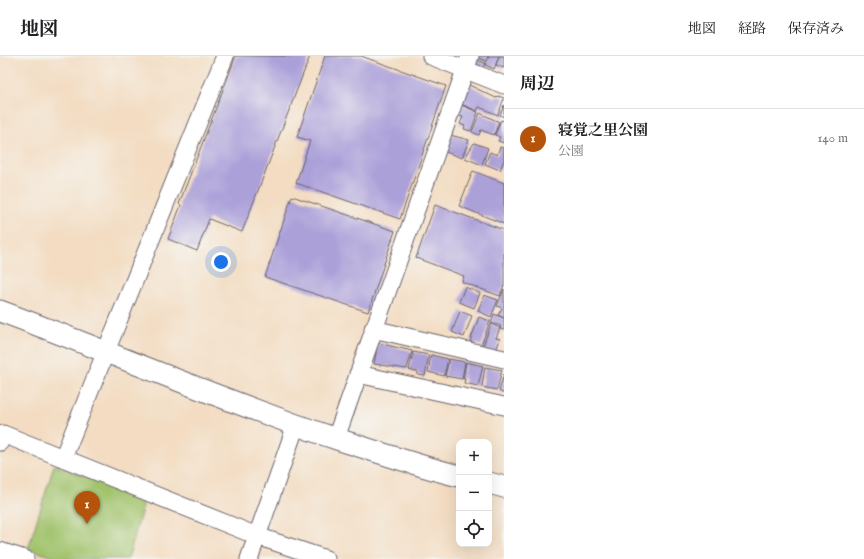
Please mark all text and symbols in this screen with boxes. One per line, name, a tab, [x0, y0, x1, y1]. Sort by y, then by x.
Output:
text: 地図	[20, 18, 58, 42]
text: 地図	[688, 20, 716, 38]
text: 経路	[738, 20, 766, 38]
text: 保存済み	[788, 20, 844, 38]
text: 周辺	[520, 74, 554, 95]
text: 寝覚之里公園	[558, 121, 648, 140]
text: 1	[531, 130, 535, 147]
text: 140 m	[818, 130, 848, 147]
text: 公園	[558, 143, 584, 160]
your location	[211, 252, 231, 272]
map controls	[456, 439, 492, 547]
button: +	[456, 439, 492, 475]
button: −	[456, 475, 492, 511]
pin: 1	[74, 491, 100, 524]
button: locate	[456, 511, 492, 547]

